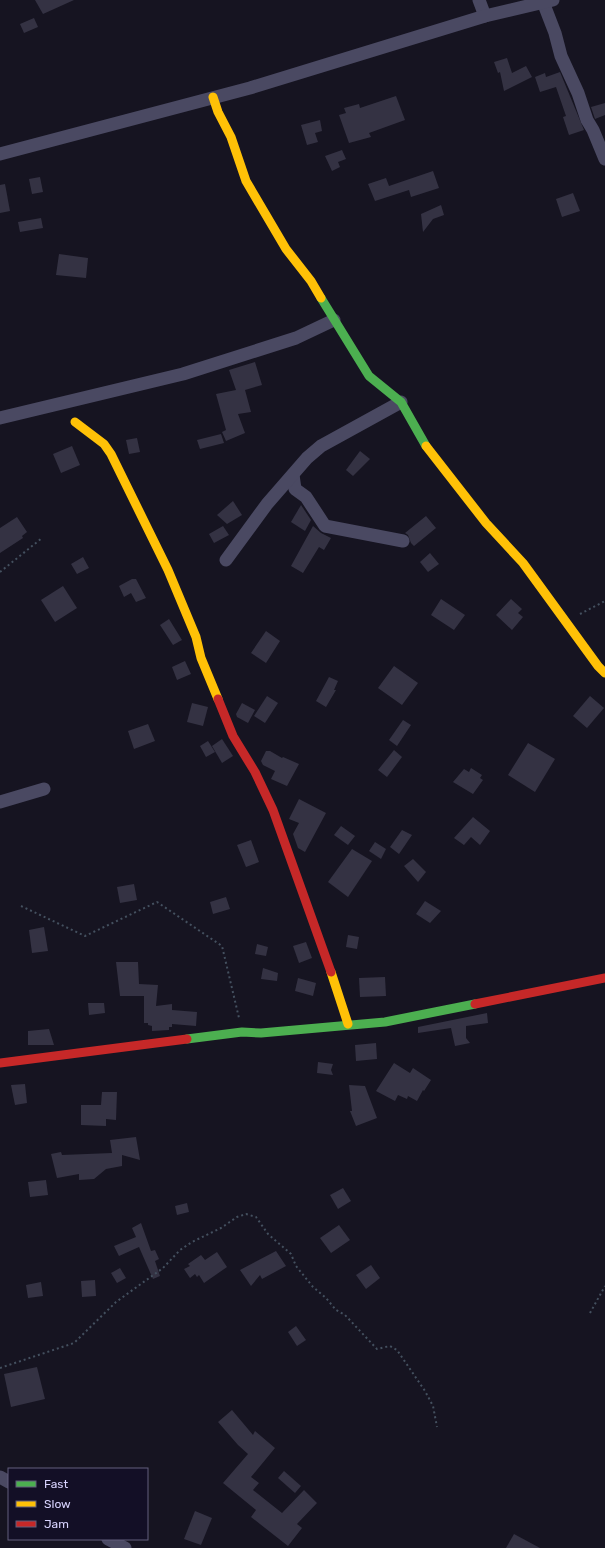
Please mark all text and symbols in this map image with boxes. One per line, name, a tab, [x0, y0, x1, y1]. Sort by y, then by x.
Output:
legend	[8, 1468, 148, 1540]
text: Fast	[44, 1477, 68, 1491]
text: Slow	[44, 1497, 71, 1511]
text: Jam	[44, 1517, 69, 1531]

